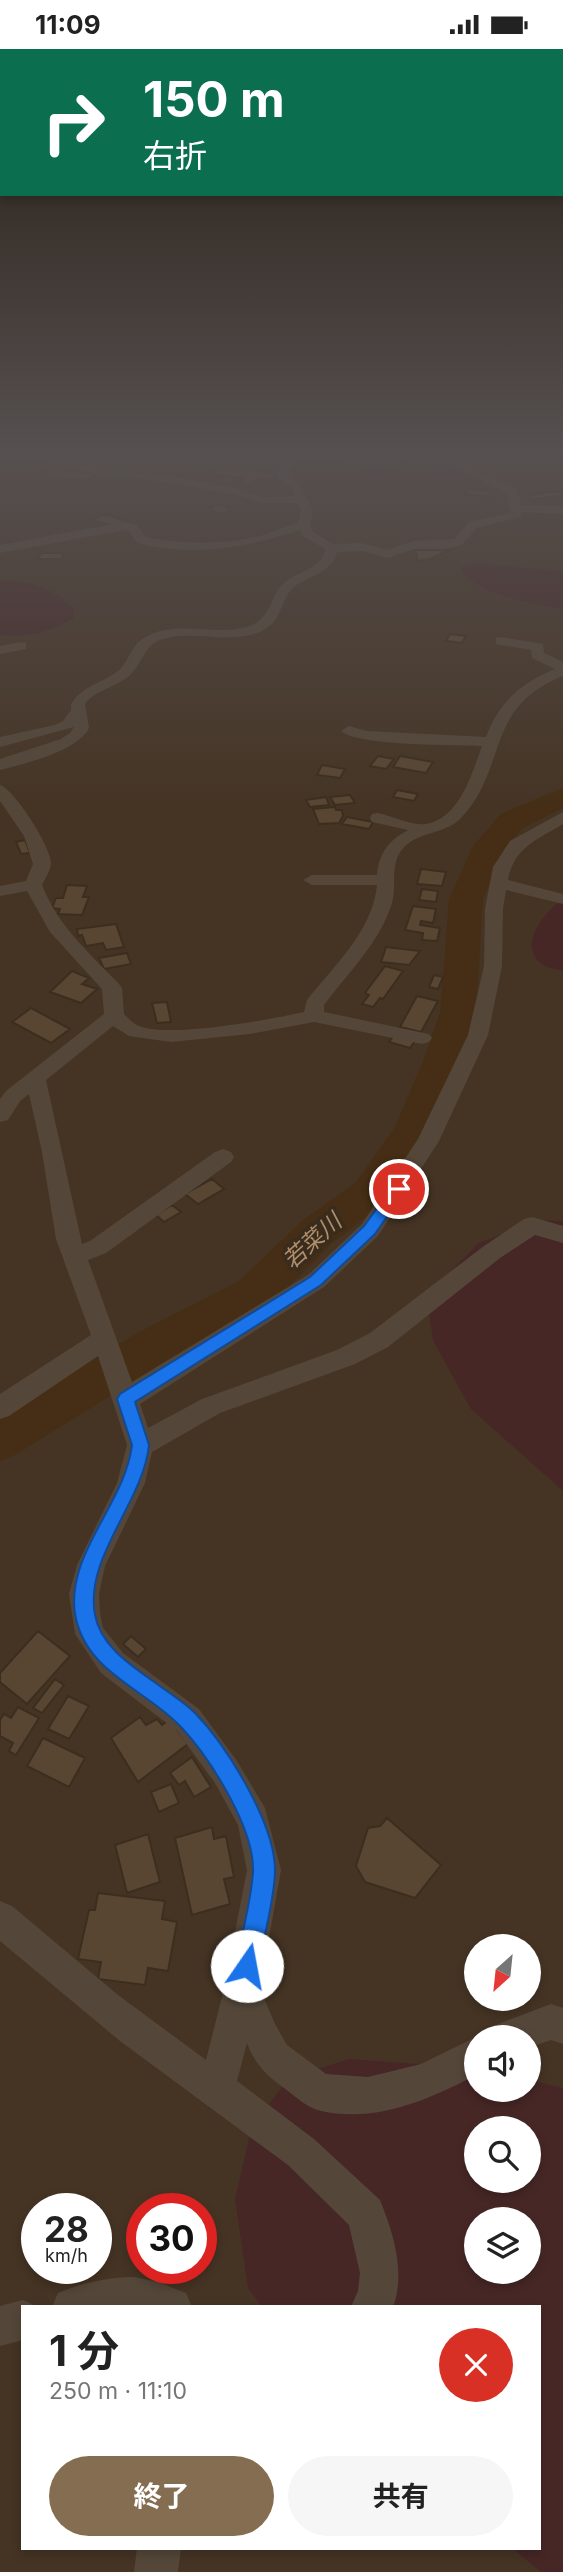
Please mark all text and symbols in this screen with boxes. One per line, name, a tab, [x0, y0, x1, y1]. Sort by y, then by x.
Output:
text: 11:09	[35, 9, 101, 40]
text: 150 m	[143, 70, 285, 129]
icon: right	[28, 77, 119, 168]
text: 右折	[143, 136, 207, 175]
pin	[369, 1159, 429, 1219]
icon: arrive	[380, 1170, 418, 1208]
water label: 若菜川	[277, 1206, 349, 1274]
position arrow	[210, 1929, 284, 2003]
north arrow	[464, 1934, 541, 2011]
map controls	[464, 1934, 541, 2284]
button: sound	[464, 2025, 541, 2102]
button: search	[464, 2116, 541, 2193]
speed limit sign: 30	[126, 2193, 217, 2284]
button: layers	[464, 2207, 541, 2284]
text: 28	[44, 2208, 89, 2250]
text: km/h	[45, 2245, 88, 2266]
text: 1 分	[49, 2325, 119, 2376]
button: close	[439, 2328, 513, 2402]
text: 250 m · 11:10	[49, 2377, 187, 2405]
button: 終了	[49, 2456, 274, 2536]
button: 共有	[288, 2456, 513, 2536]

